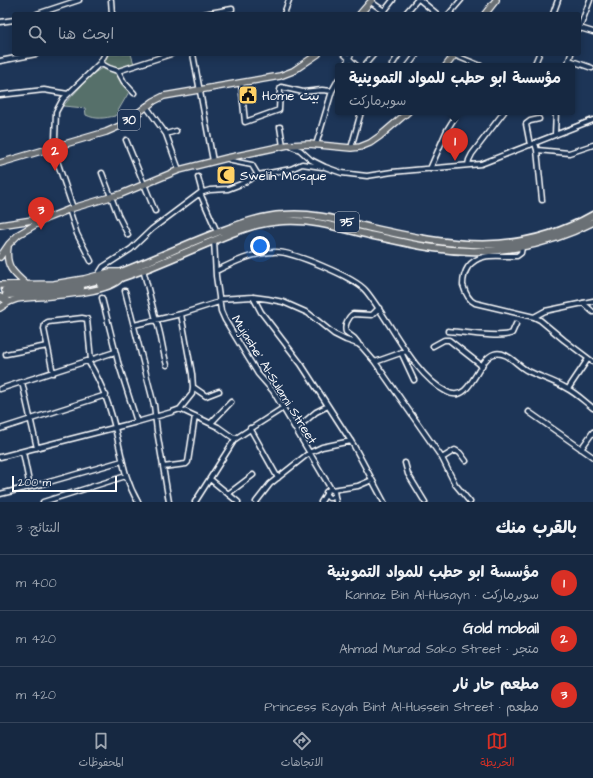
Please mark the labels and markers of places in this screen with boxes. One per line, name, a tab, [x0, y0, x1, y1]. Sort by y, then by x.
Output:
public building icon: Home بيت	[237, 84, 259, 106]
place label: Home بيت	[262, 87, 320, 105]
pin: 1	[442, 128, 468, 161]
pin: 2	[42, 138, 68, 171]
mosque icon: Swelih Mosque	[215, 164, 237, 186]
place label: Swelih Mosque	[240, 167, 326, 185]
pin: 3	[28, 197, 54, 230]

